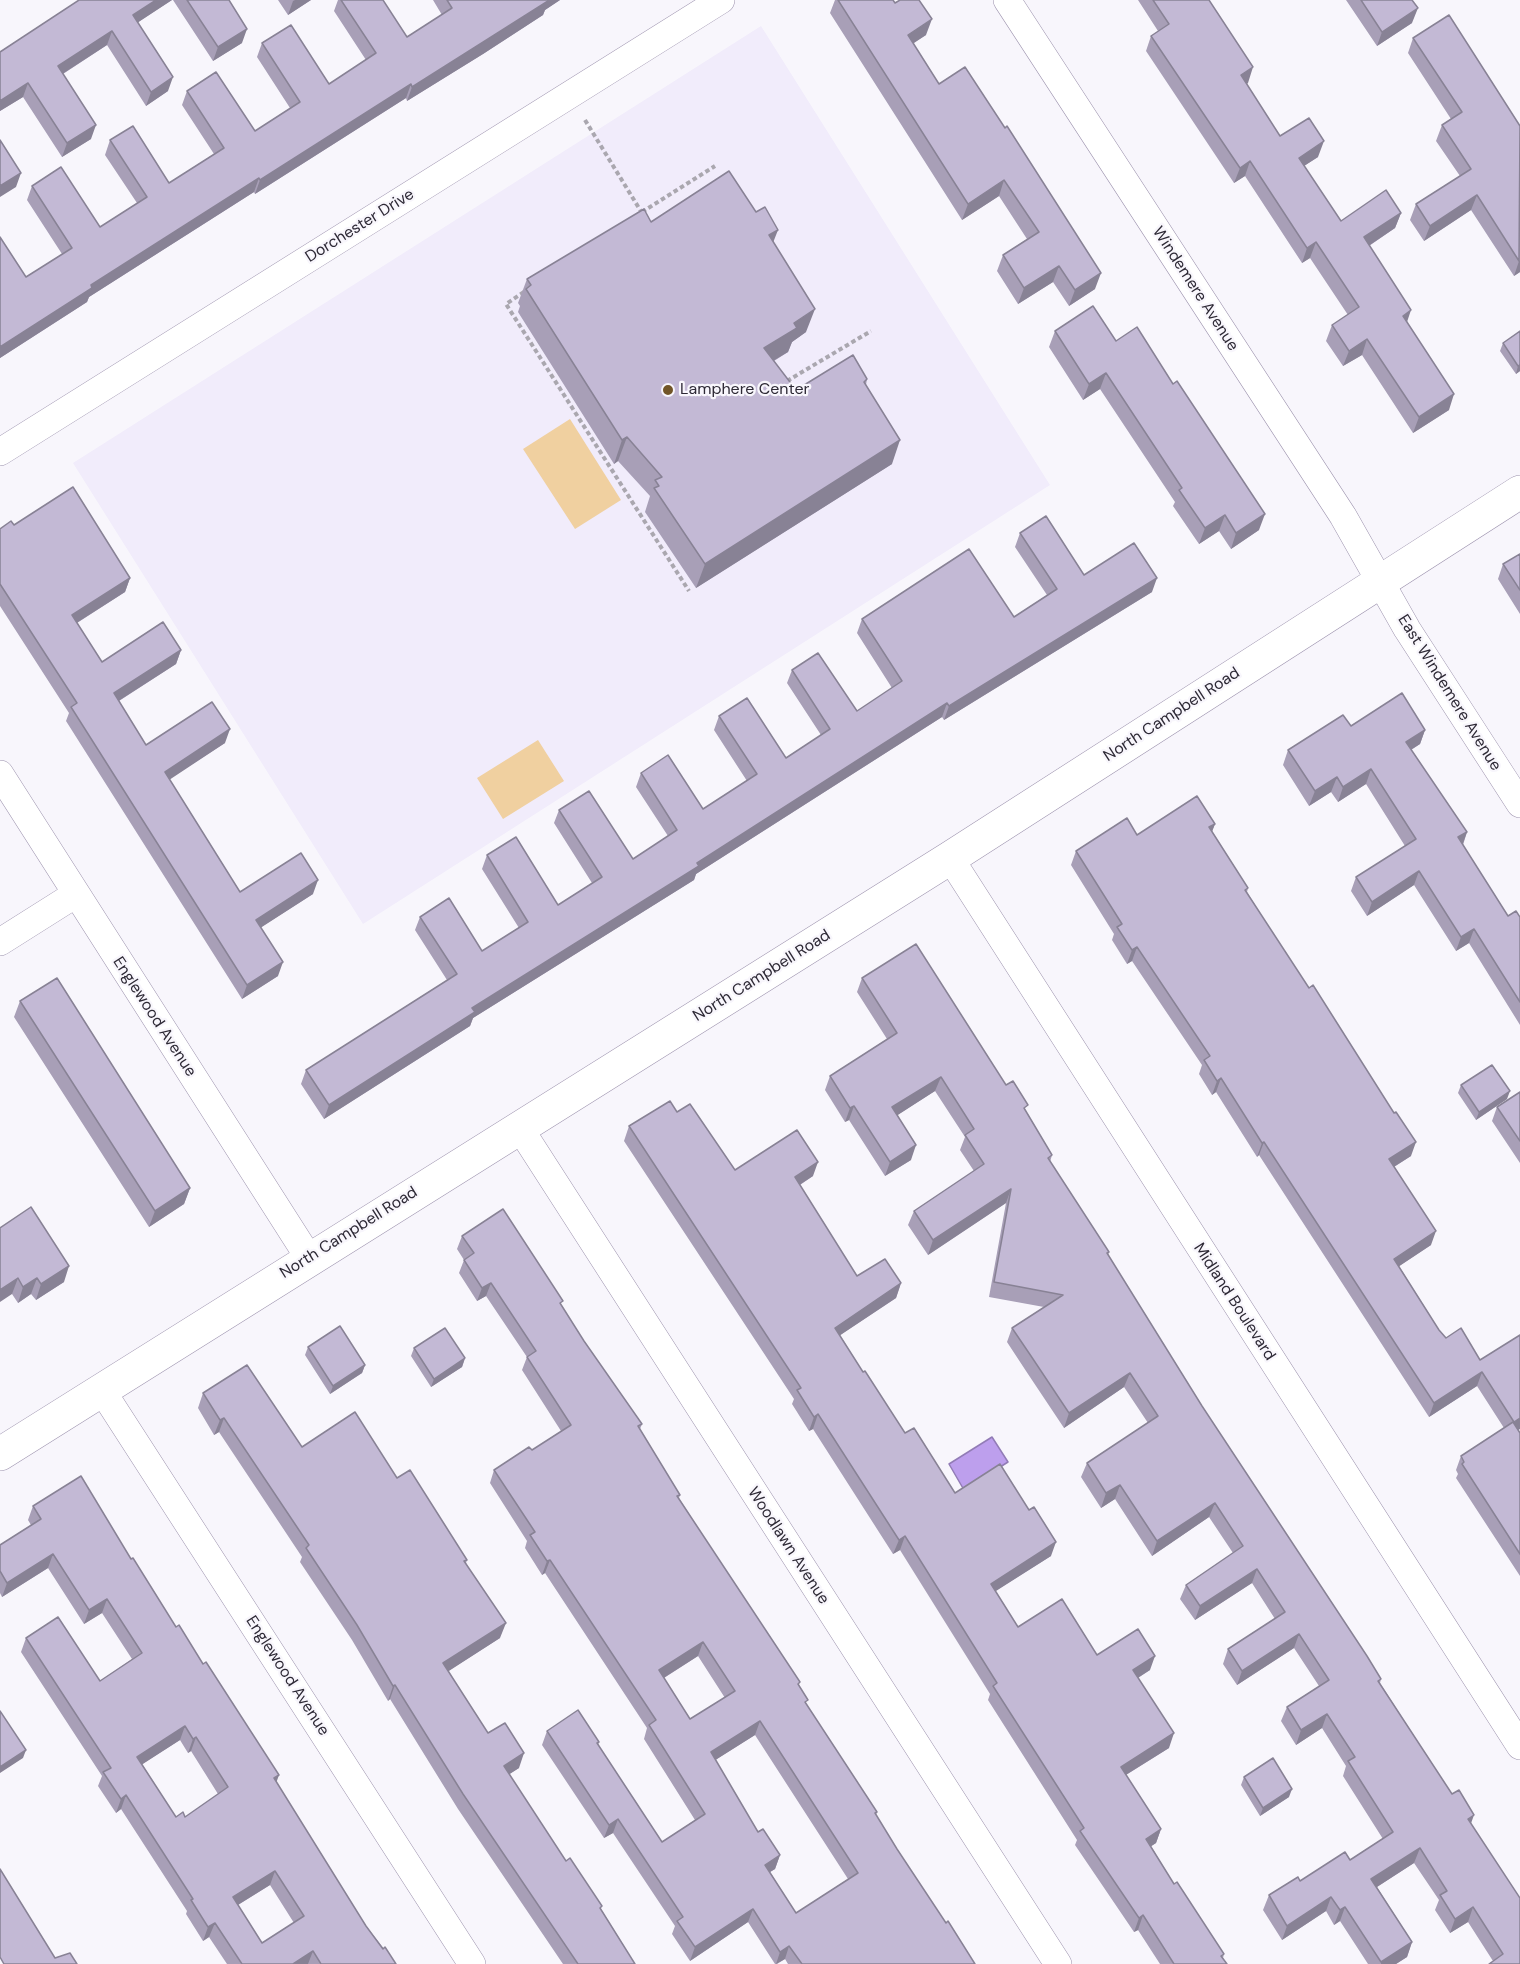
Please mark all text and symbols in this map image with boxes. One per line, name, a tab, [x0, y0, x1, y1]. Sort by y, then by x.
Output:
street label: Dorchester Drive	[302, 185, 418, 267]
street label: Windemere Avenue	[1148, 223, 1242, 355]
place label: Lamphere Center	[680, 380, 809, 400]
marker: Lamphere Center	[661, 383, 675, 397]
street label: East Windemere Avenue	[1393, 611, 1505, 775]
street label: North Campbell Road	[1100, 664, 1244, 766]
street label: North Campbell Road	[690, 926, 834, 1026]
street label: Englewood Avenue	[108, 953, 200, 1081]
street label: North Campbell Road	[277, 1183, 421, 1283]
street label: Midland Boulevard	[1189, 1240, 1279, 1364]
street label: Woodlawn Avenue	[743, 1484, 833, 1608]
street label: Englewood Avenue	[241, 1612, 333, 1740]

